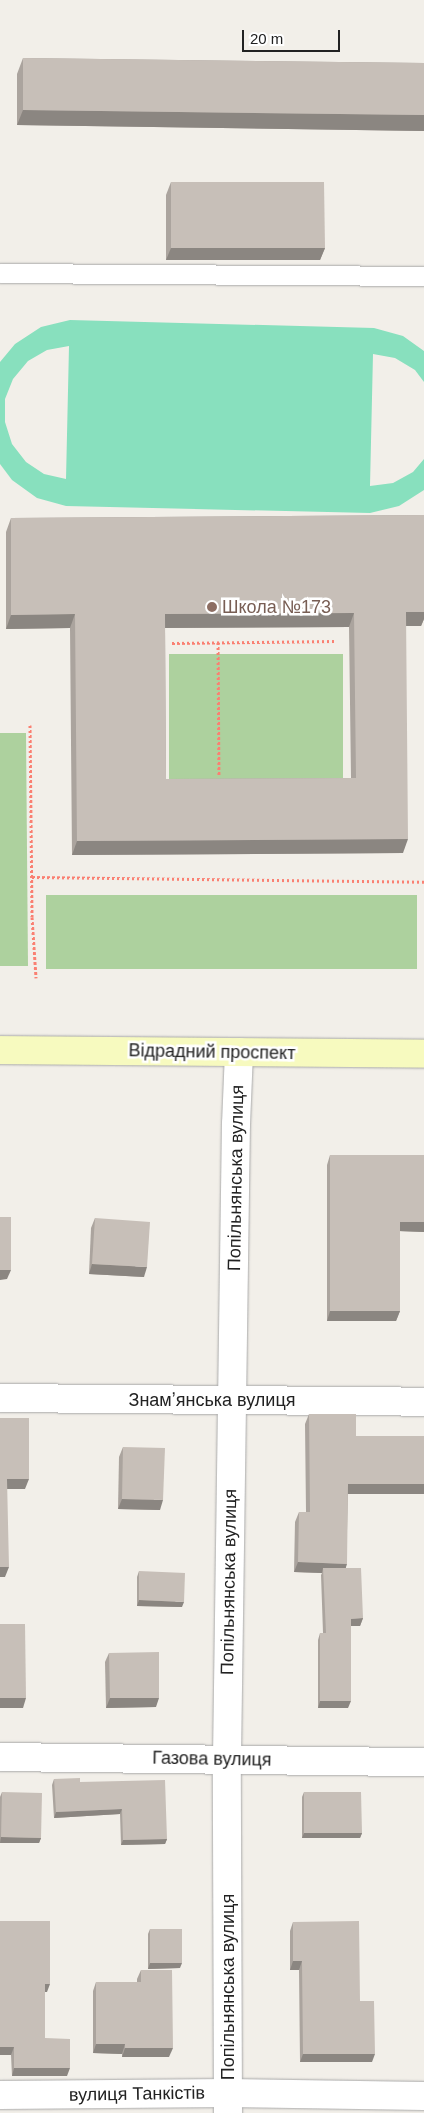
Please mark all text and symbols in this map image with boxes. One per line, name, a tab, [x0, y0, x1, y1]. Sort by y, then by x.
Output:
scale bar	[244, 20, 342, 52]
text: 20 m	[250, 30, 283, 47]
place label: Школа №173	[222, 596, 331, 618]
marker: Школа №173	[206, 601, 218, 613]
street label: Відрадний проспект	[128, 1040, 296, 1064]
street label: Попільнянська вулиця	[224, 1085, 248, 1271]
street label: Знамʼянська вулиця	[129, 1389, 295, 1411]
street label: Попільнянська вулиця	[217, 1489, 241, 1675]
street label: Газова вулиця	[152, 1747, 272, 1771]
street label: Попільнянська вулиця	[217, 1894, 239, 2080]
street label: вулиця Танкістів	[69, 2082, 205, 2106]

